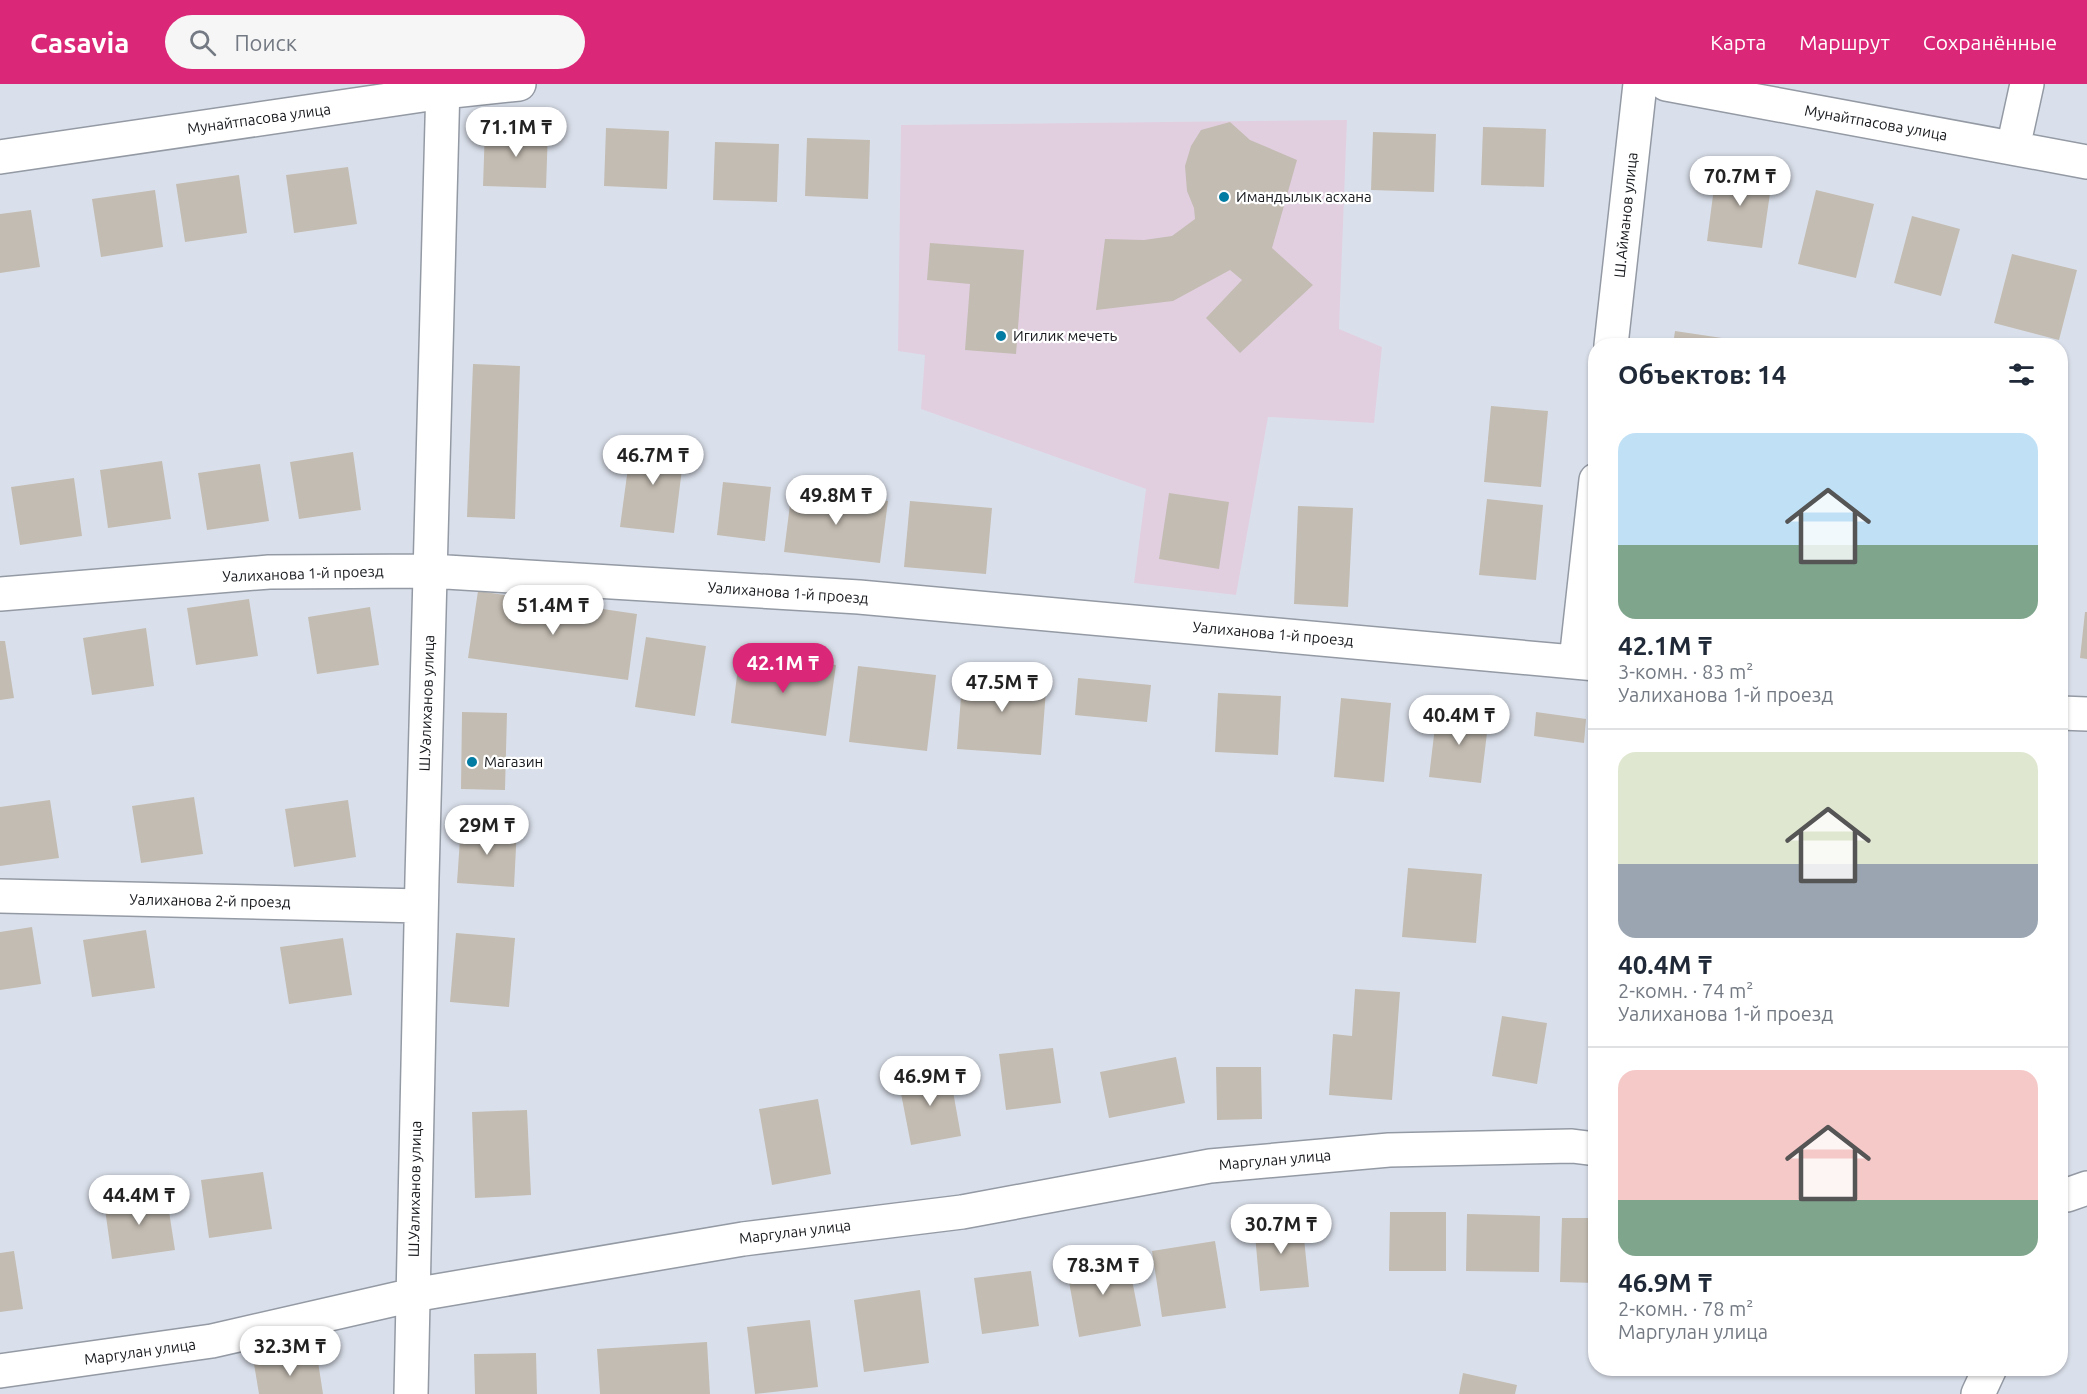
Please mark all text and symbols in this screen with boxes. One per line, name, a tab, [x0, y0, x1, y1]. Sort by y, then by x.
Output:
search box	[165, 15, 585, 69]
icon: search	[186, 26, 219, 59]
text: Casavia	[30, 27, 129, 58]
text: Поиск	[234, 30, 297, 55]
text: Карта	[1710, 30, 1766, 54]
text: Маршрут	[1799, 30, 1890, 54]
text: Сохранённые	[1923, 30, 2057, 54]
street label: Мунайтпасова улица	[186, 100, 332, 137]
street label: Мунайтпасова улица	[1803, 102, 1949, 143]
pin: 71.1M ₸	[461, 107, 571, 158]
text: 71.1M ₸	[480, 115, 552, 138]
street label: Ш.Айманов улица	[1610, 151, 1641, 279]
pin: 70.7M ₸	[1685, 156, 1795, 207]
text: 70.7M ₸	[1704, 164, 1776, 187]
place label: Имандылык асхана	[1236, 188, 1372, 205]
marker: Имандылык асхана	[1217, 190, 1231, 204]
place label: Игилик мечеть	[1013, 327, 1117, 344]
marker: Игилик мечеть	[994, 329, 1008, 343]
icon: filters	[2005, 358, 2038, 391]
text: Объектов: 14	[1618, 360, 1786, 389]
pin: 46.7M ₸	[598, 435, 708, 486]
text: 46.7M ₸	[617, 443, 689, 466]
icon: home	[1774, 472, 1882, 580]
pin: 49.8M ₸	[781, 475, 891, 526]
text: 49.8M ₸	[800, 483, 872, 506]
street label: Уалиханова 1-й проезд	[222, 562, 384, 585]
street label: Уалиханова 1-й проезд	[707, 578, 869, 607]
pin: 51.4M ₸	[498, 585, 608, 636]
text: 51.4M ₸	[517, 593, 589, 616]
street label: Уалиханова 1-й проезд	[1192, 618, 1354, 649]
text: 42.1M ₸	[1618, 631, 1712, 660]
street label: Ш.Уалиханов улица	[416, 634, 437, 772]
pin: 42.1M ₸	[728, 643, 838, 694]
text: 42.1M ₸	[747, 651, 819, 674]
text: 3-комн. · 83 m²	[1618, 660, 1753, 683]
pin: 47.5M ₸	[947, 662, 1057, 713]
text: 47.5M ₸	[966, 670, 1038, 693]
text: Уалиханова 1-й проезд	[1618, 683, 1833, 706]
pin: 40.4M ₸	[1404, 695, 1514, 746]
text: 40.4M ₸	[1423, 703, 1495, 726]
place label: Магазин	[484, 753, 543, 770]
marker: Магазин	[465, 755, 479, 769]
icon: home	[1774, 791, 1882, 899]
pin: 29M ₸	[445, 805, 529, 856]
text: 29M ₸	[459, 813, 515, 836]
street label: Уалиханова 2-й проезд	[129, 891, 291, 910]
text: 40.4M ₸	[1618, 950, 1712, 979]
text: 2-комн. · 74 m²	[1618, 979, 1753, 1002]
text: Уалиханова 1-й проезд	[1618, 1002, 1833, 1025]
pin: 46.9M ₸	[875, 1056, 985, 1107]
text: 46.9M ₸	[894, 1064, 966, 1087]
icon: home	[1774, 1109, 1882, 1217]
street label: Ш.Уалиханов улица	[405, 1121, 424, 1257]
street label: Маргулан улица	[1218, 1146, 1332, 1173]
pin: 44.4M ₸	[84, 1175, 194, 1226]
text: 44.4M ₸	[103, 1183, 175, 1206]
pin: 30.7M ₸	[1226, 1204, 1336, 1255]
text: 30.7M ₸	[1245, 1212, 1317, 1235]
street label: Маргулан улица	[738, 1216, 852, 1247]
pin: 78.3M ₸	[1048, 1245, 1158, 1296]
text: 78.3M ₸	[1067, 1253, 1139, 1276]
text: 46.9M ₸	[1618, 1268, 1712, 1297]
text: 2-комн. · 78 m²	[1618, 1297, 1753, 1320]
text: Маргулан улица	[1618, 1320, 1768, 1343]
pin: 32.3M ₸	[235, 1326, 345, 1377]
text: 32.3M ₸	[254, 1334, 326, 1357]
street label: Маргулан улица	[83, 1335, 197, 1368]

